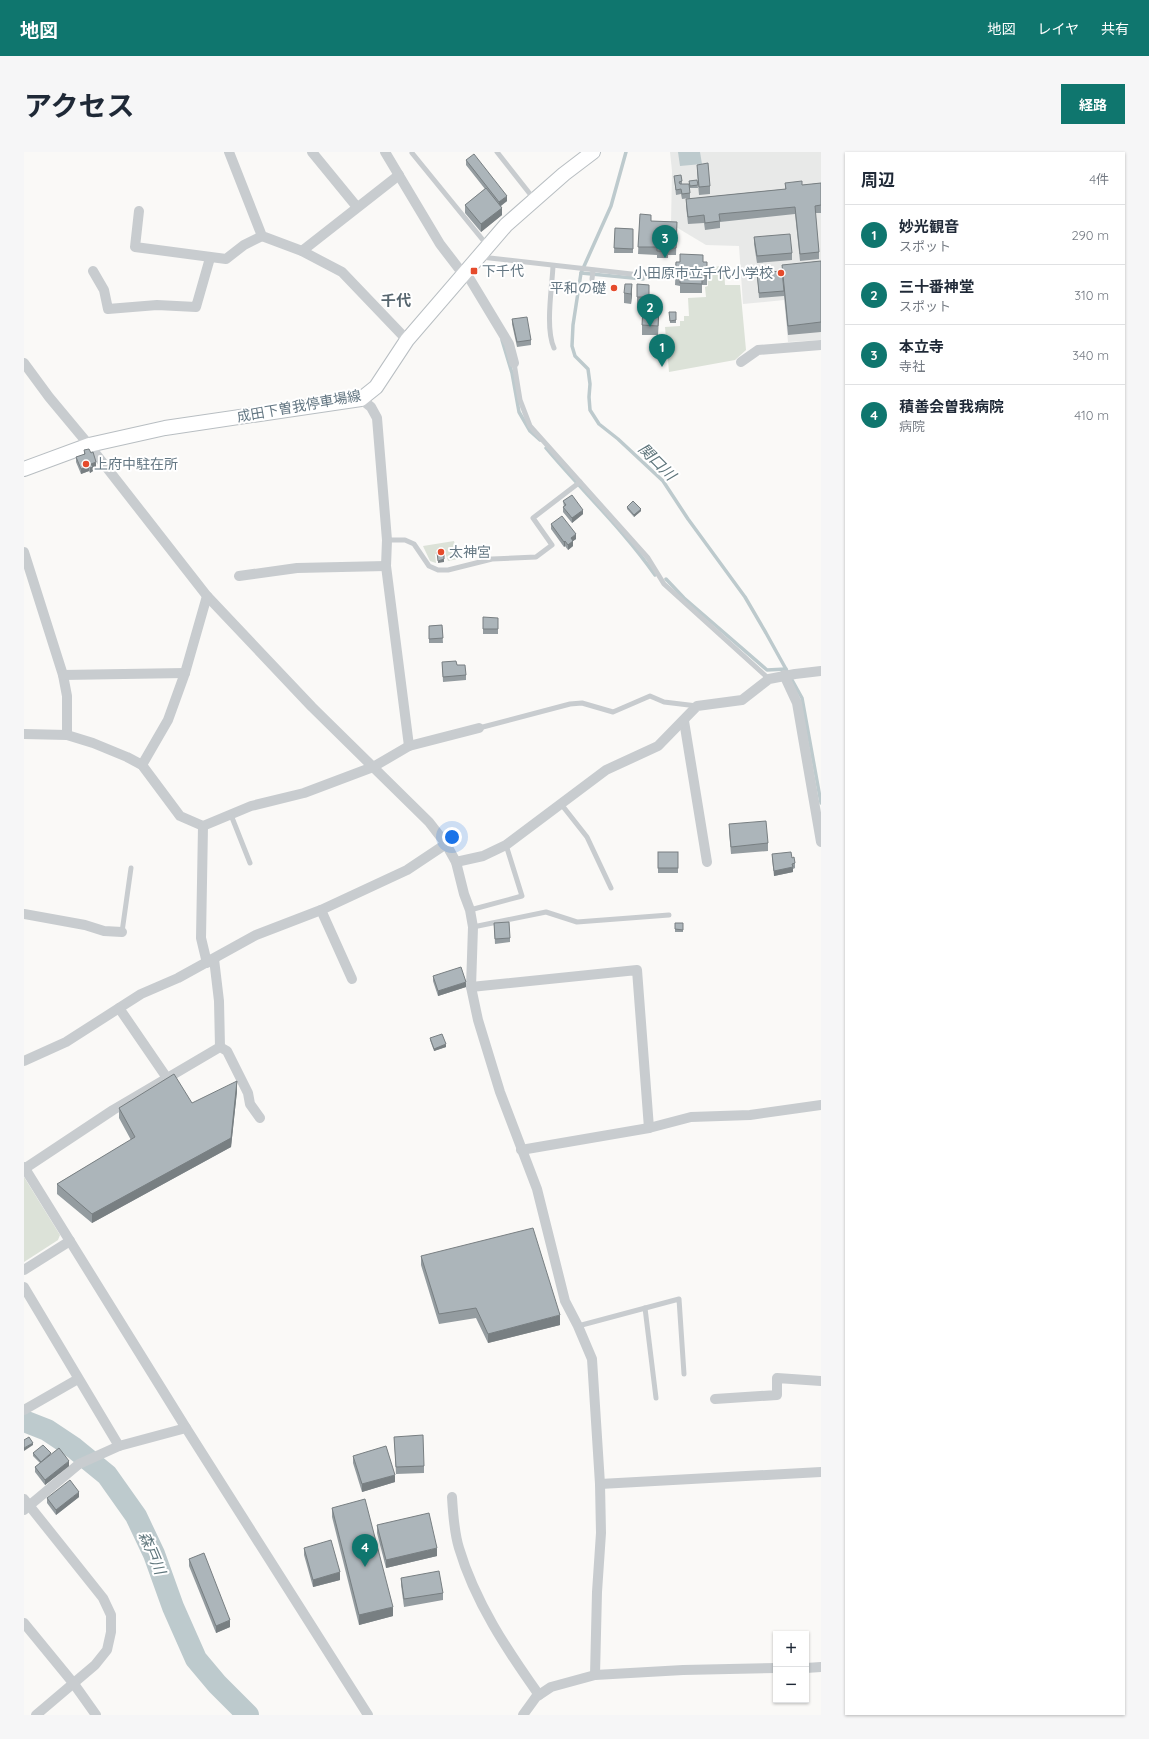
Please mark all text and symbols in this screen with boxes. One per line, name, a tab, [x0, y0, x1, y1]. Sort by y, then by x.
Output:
text: 地図	[20, 18, 58, 42]
text: 地図	[987, 20, 1015, 38]
text: レイヤ	[1037, 20, 1079, 38]
text: 共有	[1101, 20, 1129, 38]
button: 経路	[1061, 84, 1125, 124]
text: アクセス	[24, 88, 135, 123]
text: 周辺	[861, 169, 895, 190]
text: 4件	[1089, 171, 1109, 187]
text: 妙光観音	[899, 217, 959, 236]
pin: 3	[652, 225, 678, 258]
text: 1	[871, 227, 877, 243]
text: 290 m	[1071, 227, 1109, 243]
text: スポット	[899, 238, 951, 254]
place label: 下千代	[482, 262, 524, 280]
place label: 小田原市立千代小学校	[633, 264, 773, 282]
marker: 下千代	[469, 266, 479, 276]
marker: 小田原市立千代小学校	[776, 268, 786, 278]
text: 三十番神堂	[899, 277, 974, 296]
place label: 平和の礎	[550, 279, 606, 297]
marker: 平和の礎	[609, 283, 619, 293]
text: 2	[870, 287, 878, 303]
text: 310 m	[1074, 287, 1109, 303]
district label: 千代	[381, 291, 411, 310]
pin: 2	[637, 294, 663, 327]
text: スポット	[899, 298, 951, 314]
pin: 1	[649, 334, 675, 367]
text: 本立寺	[899, 337, 944, 356]
text: 3	[871, 347, 877, 363]
text: 340 m	[1072, 347, 1109, 363]
text: 寺社	[899, 358, 925, 374]
street label: 成田下曽我停車場線	[235, 386, 363, 426]
text: 積善会曽我病院	[899, 397, 1004, 416]
text: 4	[870, 407, 878, 423]
text: 410 m	[1074, 407, 1109, 423]
text: 病院	[899, 418, 925, 434]
water label: 関口川	[635, 439, 681, 486]
place label: 上府中駐在所	[94, 455, 178, 473]
marker: 上府中駐在所	[81, 459, 91, 469]
place label: 太神宮	[449, 543, 491, 561]
marker: 太神宮	[436, 547, 446, 557]
your location	[442, 827, 462, 847]
water label: 森戸川	[135, 1528, 171, 1579]
pin: 4	[352, 1534, 378, 1567]
map controls	[773, 1631, 809, 1703]
button: +	[773, 1631, 809, 1667]
button: −	[773, 1667, 809, 1703]

